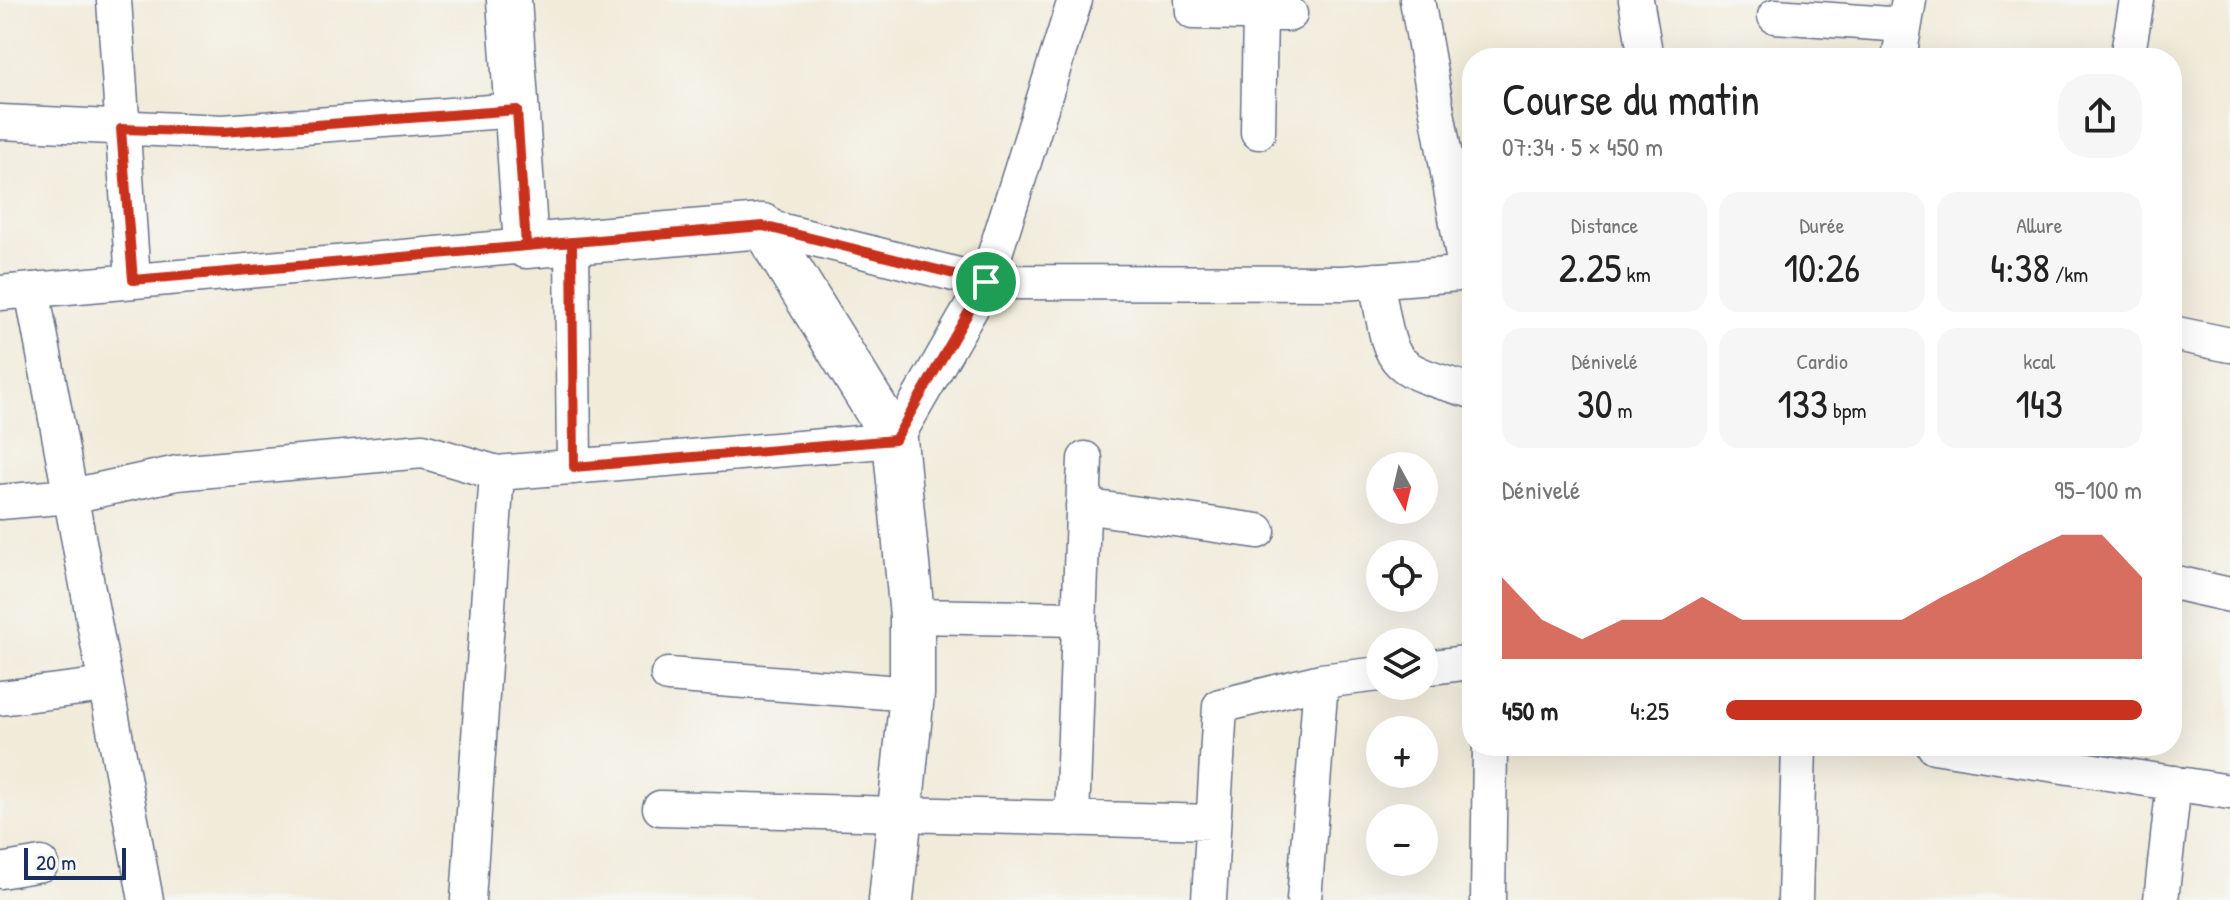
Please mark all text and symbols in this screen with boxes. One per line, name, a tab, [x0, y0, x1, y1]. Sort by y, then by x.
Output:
text: Course du matin	[1502, 69, 1760, 129]
button: share	[2058, 74, 2142, 158]
text: 07:34 · 5 × 450 m	[1502, 129, 1663, 164]
text: Distance	[1571, 210, 1638, 240]
text: Durée	[1799, 210, 1845, 240]
text: Allure	[2016, 210, 2062, 240]
text: 2.25	[1559, 240, 1622, 294]
text: 10:26	[1784, 240, 1860, 294]
text: 4:38	[1990, 240, 2050, 294]
pin	[952, 248, 1020, 316]
text: km	[1622, 259, 1651, 289]
text: /km	[2050, 259, 2088, 289]
icon: arrive	[964, 260, 1008, 304]
text: Dénivelé	[1572, 346, 1638, 376]
text: Cardio	[1796, 346, 1848, 376]
text: kcal	[2023, 346, 2055, 376]
text: 30	[1577, 376, 1613, 430]
text: 133	[1778, 376, 1828, 430]
text: 143	[2016, 376, 2063, 430]
text: m	[1613, 395, 1633, 425]
text: bpm	[1828, 395, 1866, 425]
north arrow	[1366, 452, 1438, 524]
map controls	[1366, 452, 1438, 876]
text: Dénivelé	[1502, 472, 1580, 507]
text: 95–100 m	[2054, 472, 2142, 507]
button: locate	[1366, 540, 1438, 612]
button: layers	[1366, 628, 1438, 700]
text: 450 m	[1502, 693, 1558, 728]
text: 4:25	[1630, 693, 1669, 728]
button: +	[1366, 716, 1438, 788]
button: −	[1366, 804, 1438, 876]
scale bar	[24, 844, 126, 880]
text: 20 m	[36, 847, 76, 877]

